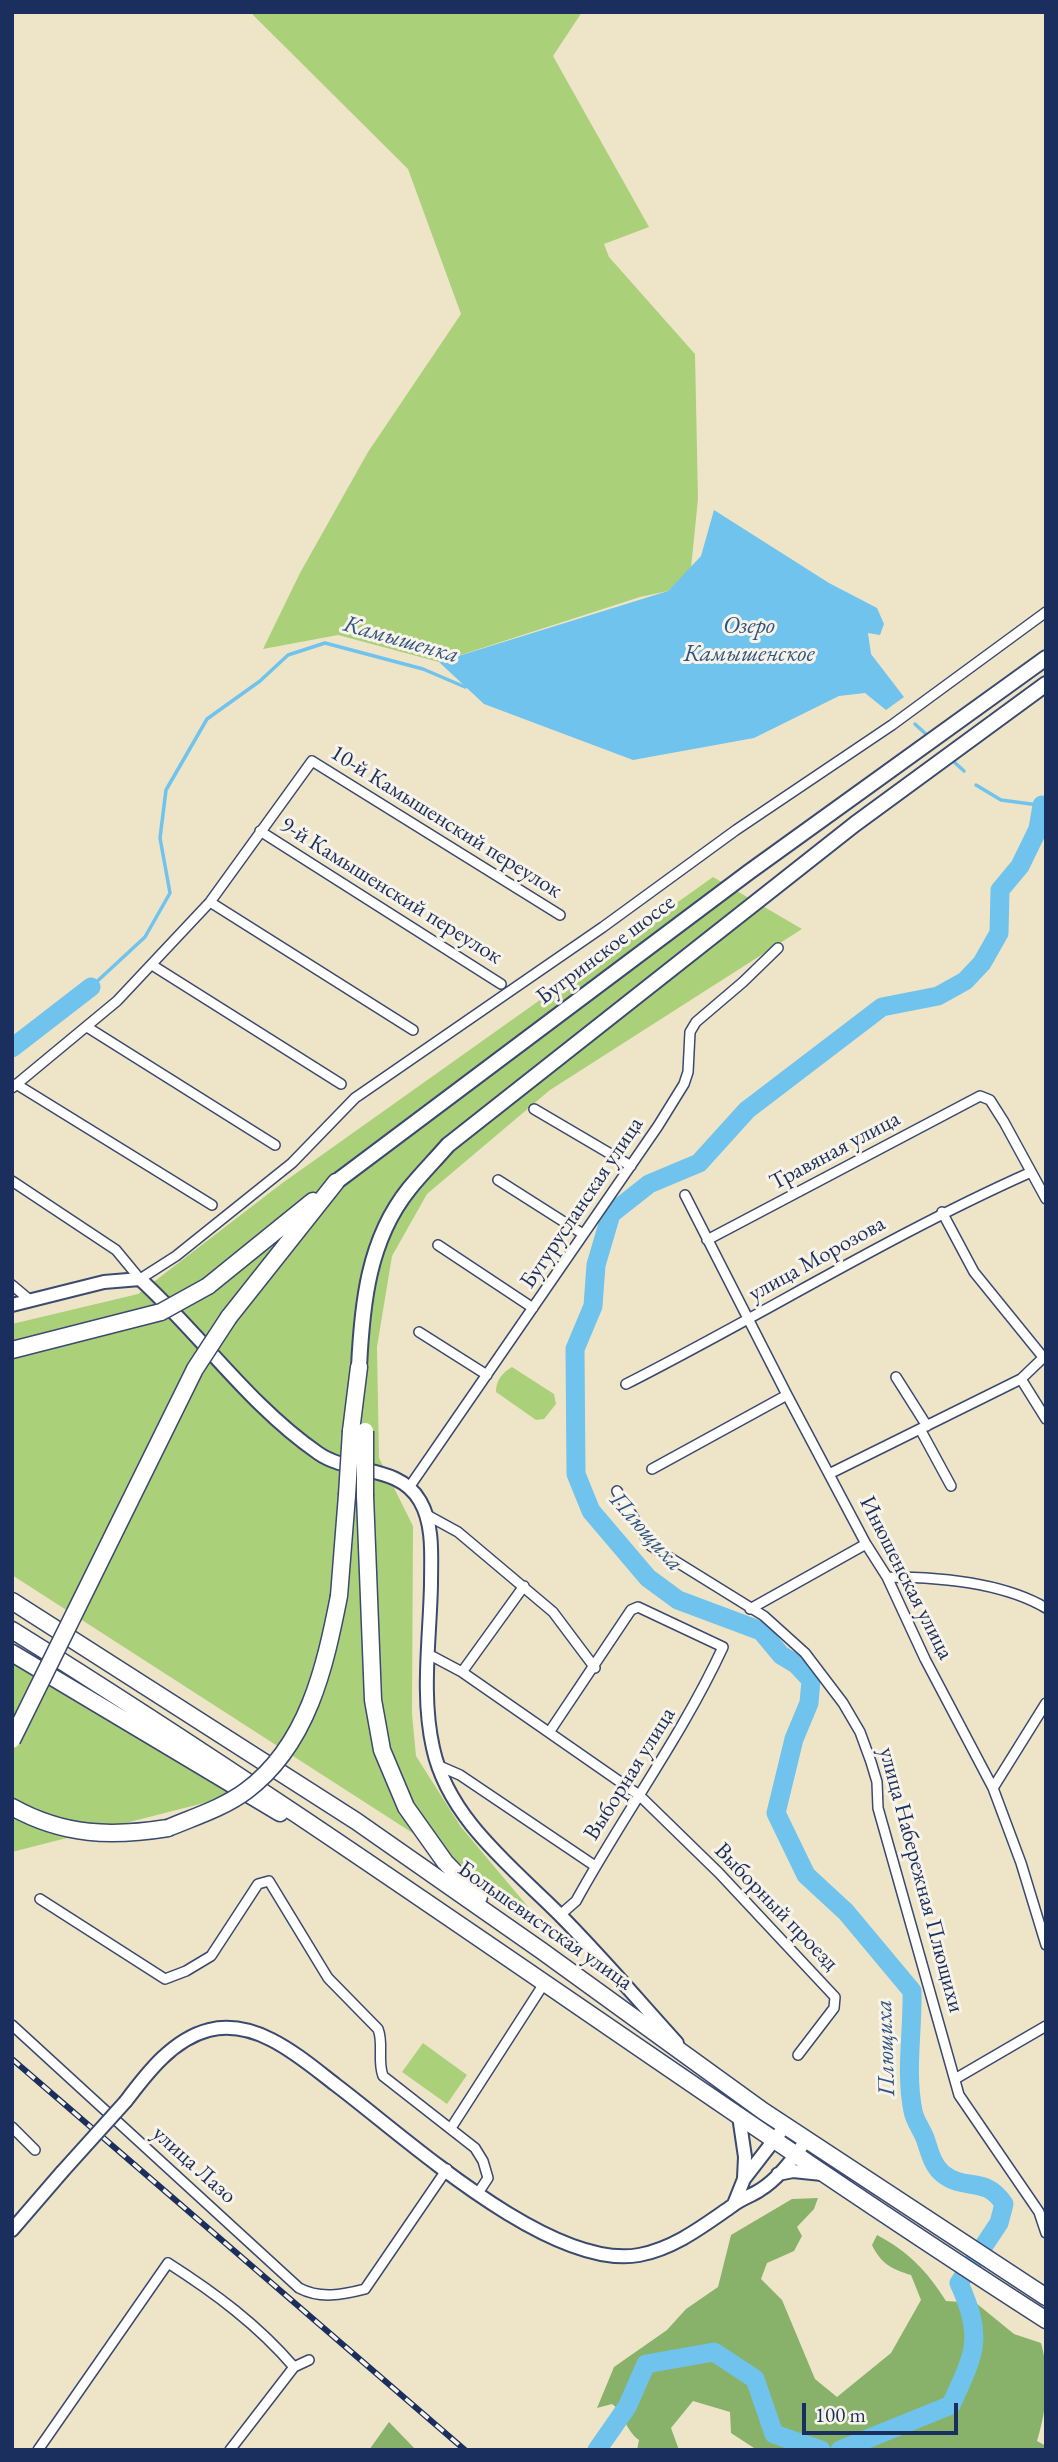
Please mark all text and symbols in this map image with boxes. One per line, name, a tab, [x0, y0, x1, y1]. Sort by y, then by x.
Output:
water label: Камышенка	[340, 610, 462, 670]
water label: Озеро Камышенское	[683, 612, 815, 668]
street label: 10-й Камышенский переулок	[325, 739, 567, 905]
street label: 9-й Камышенский переулок	[275, 811, 507, 971]
street label: Бугринское шоссе	[531, 889, 681, 1011]
street label: Травяная улица	[765, 1105, 905, 1197]
street label: Бугурусланская улица	[514, 1112, 650, 1294]
street label: улица Морозова	[744, 1210, 890, 1308]
water label: Плющиха	[603, 1487, 689, 1577]
street label: Инюшенская улица	[853, 1492, 959, 1664]
street label: Выборная улица	[578, 1702, 682, 1846]
street label: улица Набережная Плющихи	[872, 1744, 970, 2016]
street label: Выборный проезд	[708, 1837, 844, 1977]
street label: Большевистская улица	[452, 1855, 638, 1997]
water label: Плющиха	[870, 1999, 902, 2097]
street label: улица Лазо	[146, 2120, 242, 2210]
scale bar	[806, 2388, 962, 2432]
text: 100 m	[815, 2401, 866, 2428]

